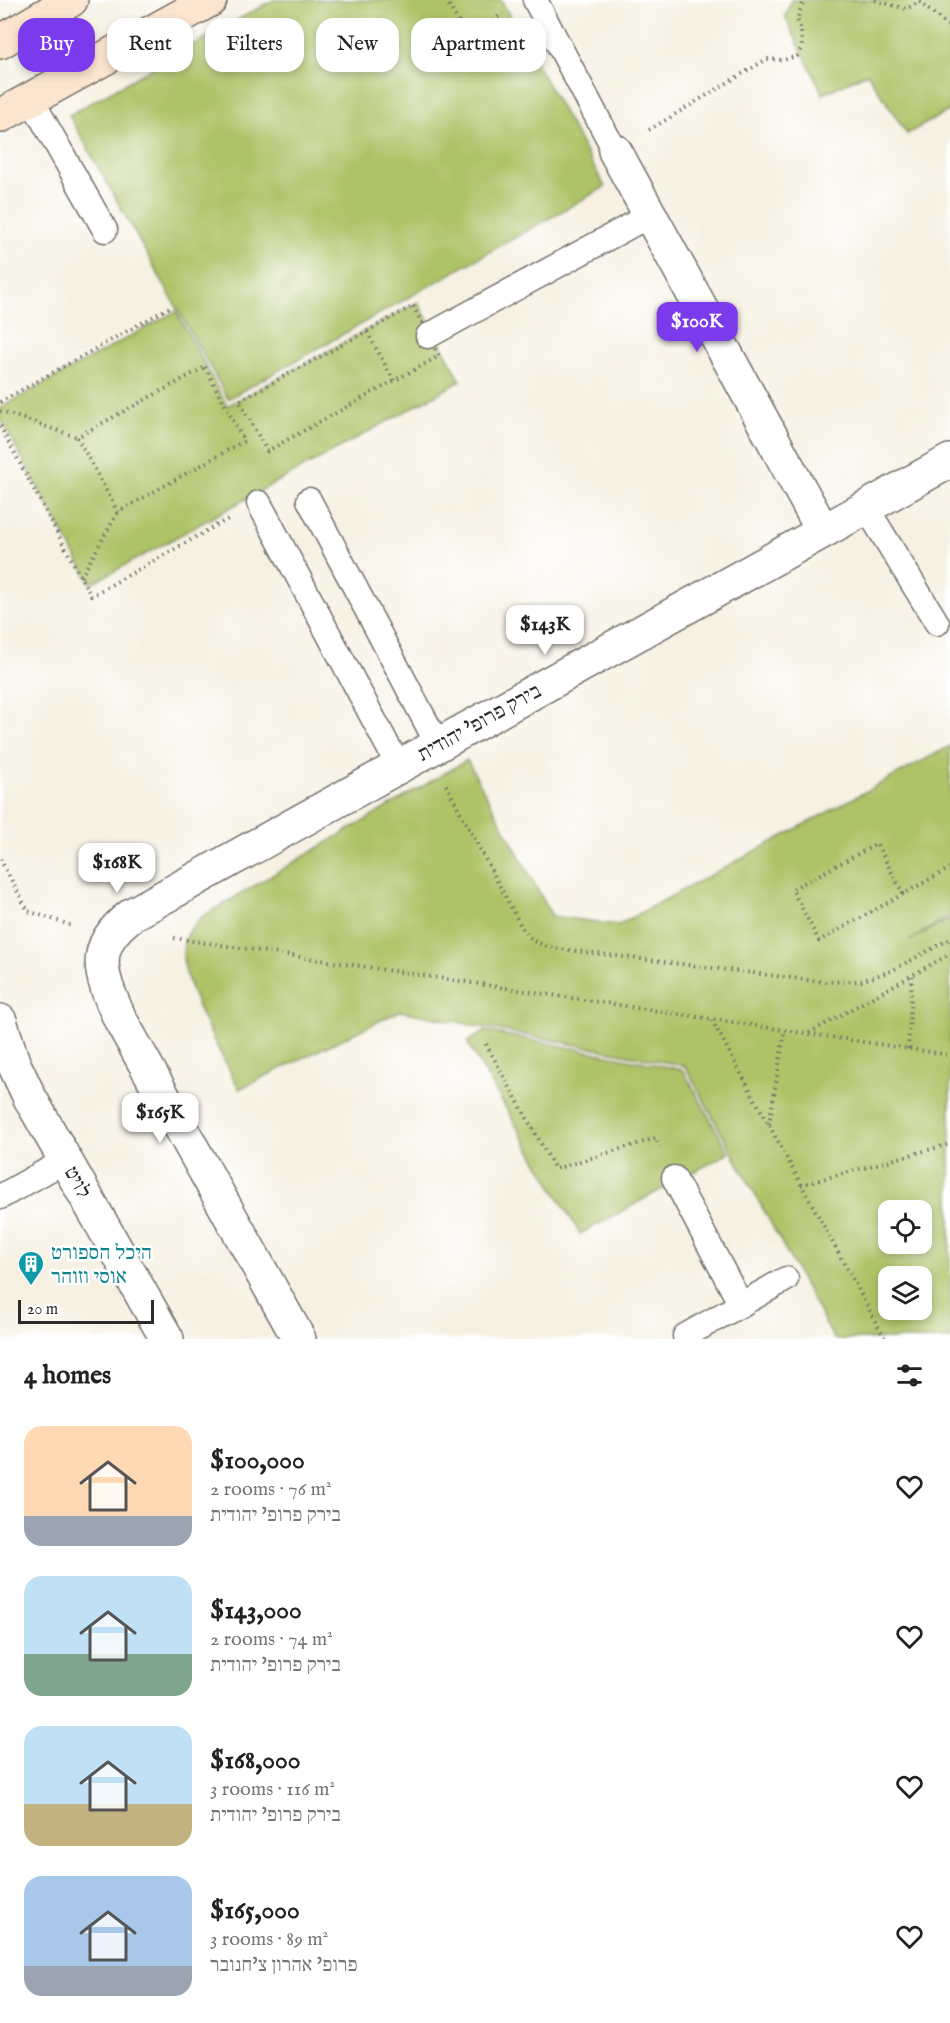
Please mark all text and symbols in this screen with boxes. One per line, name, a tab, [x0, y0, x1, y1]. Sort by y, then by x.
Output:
chip: Buy	[18, 18, 95, 72]
chip: Rent	[107, 18, 193, 72]
chip: Filters	[205, 18, 304, 72]
chip: New	[316, 18, 399, 72]
chip: Apartment	[411, 18, 546, 72]
pin: $100K	[655, 302, 739, 353]
text: $100K	[671, 309, 723, 334]
pin: $143K	[503, 605, 587, 656]
text: $143K	[520, 612, 570, 637]
street label: בירק פרופ' יהודית	[413, 678, 546, 768]
pin: $168K	[75, 843, 159, 894]
text: $168K	[92, 850, 142, 875]
pin: $165K	[118, 1093, 202, 1144]
text: $165K	[136, 1100, 184, 1125]
street label: לויט	[57, 1162, 96, 1204]
map controls	[878, 1200, 932, 1320]
button: locate	[878, 1200, 932, 1254]
place label: היכל הספורט אוסי וזוהר	[51, 1240, 152, 1291]
building icon: היכל הספורט אוסי וזוהר	[16, 1249, 46, 1287]
button: layers	[878, 1266, 932, 1320]
scale bar	[18, 1297, 154, 1324]
text: 20 m	[27, 1300, 58, 1320]
text: 4 homes	[24, 1359, 111, 1392]
icon: filters	[893, 1359, 926, 1392]
text: $100,000	[210, 1444, 305, 1477]
icon: home	[72, 1450, 144, 1522]
icon: heart	[893, 1470, 926, 1503]
text: 2 rooms · 76 m²	[210, 1477, 331, 1502]
text: בירק פרופ' יהודית	[210, 1503, 341, 1528]
text: $143,000	[210, 1594, 302, 1627]
icon: home	[72, 1600, 144, 1672]
icon: heart	[893, 1620, 926, 1653]
text: 2 rooms · 74 m²	[210, 1627, 333, 1652]
text: בירק פרופ' יהודית	[210, 1653, 341, 1678]
text: $168,000	[210, 1744, 300, 1777]
icon: home	[72, 1750, 144, 1822]
icon: heart	[893, 1770, 926, 1803]
text: 3 rooms · 116 m²	[210, 1777, 335, 1802]
text: בירק פרופ' יהודית	[210, 1803, 341, 1828]
text: $165,000	[210, 1894, 300, 1927]
icon: home	[72, 1900, 144, 1972]
icon: heart	[893, 1920, 926, 1953]
text: 3 rooms · 89 m²	[210, 1927, 328, 1952]
text: פרופ' אהרון צ'חנובר	[210, 1953, 358, 1978]

